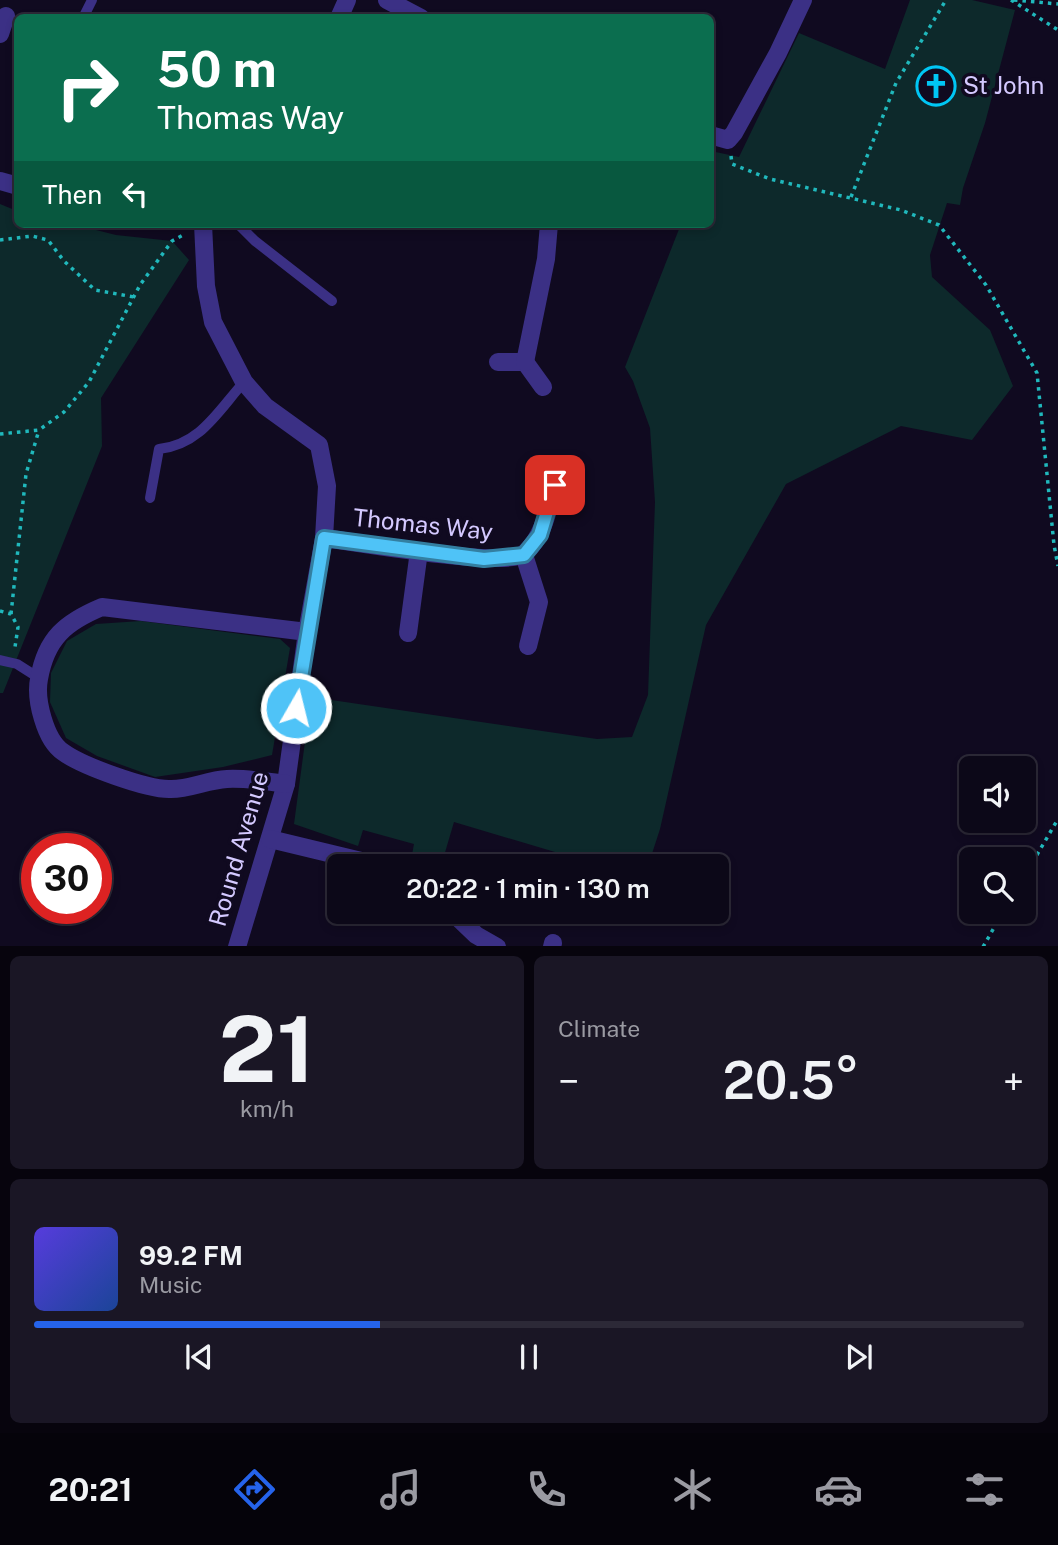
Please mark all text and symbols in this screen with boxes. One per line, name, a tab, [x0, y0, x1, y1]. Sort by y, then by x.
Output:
text: 50 m	[157, 40, 277, 98]
icon: right	[42, 42, 133, 133]
church icon: St John	[915, 65, 957, 107]
place label: St John	[963, 71, 1044, 99]
text: Thomas Way	[157, 99, 344, 136]
icon: left	[116, 175, 154, 213]
text: Then	[42, 179, 102, 210]
pin	[525, 455, 585, 515]
icon: arrive	[536, 466, 574, 504]
street label: Thomas Way	[352, 503, 495, 545]
position arrow	[259, 671, 333, 745]
map controls	[959, 756, 1036, 924]
button: sound	[959, 756, 1036, 833]
street label: Round Avenue	[203, 768, 274, 929]
speed limit sign: 30	[21, 833, 112, 924]
button: search	[959, 847, 1036, 924]
text: 20:22 · 1 min · 130 m	[406, 873, 650, 904]
text: 21	[219, 996, 315, 1102]
text: Climate	[558, 1015, 640, 1042]
text: 20.5°	[723, 1050, 859, 1111]
text: −	[558, 1059, 579, 1104]
text: +	[1003, 1059, 1024, 1104]
text: km/h	[240, 1095, 294, 1122]
text: 99.2 FM	[139, 1240, 243, 1271]
text: Music	[139, 1271, 203, 1298]
icon: previous	[180, 1338, 218, 1376]
icon: pause	[510, 1338, 548, 1376]
icon: next	[840, 1338, 878, 1376]
icon: directions	[230, 1465, 279, 1514]
icon: music	[376, 1465, 425, 1514]
icon: phone	[522, 1465, 571, 1514]
icon: climate	[668, 1465, 717, 1514]
icon: car	[814, 1465, 863, 1514]
icon: filters	[960, 1465, 1009, 1514]
text: 20:21	[49, 1471, 133, 1508]

